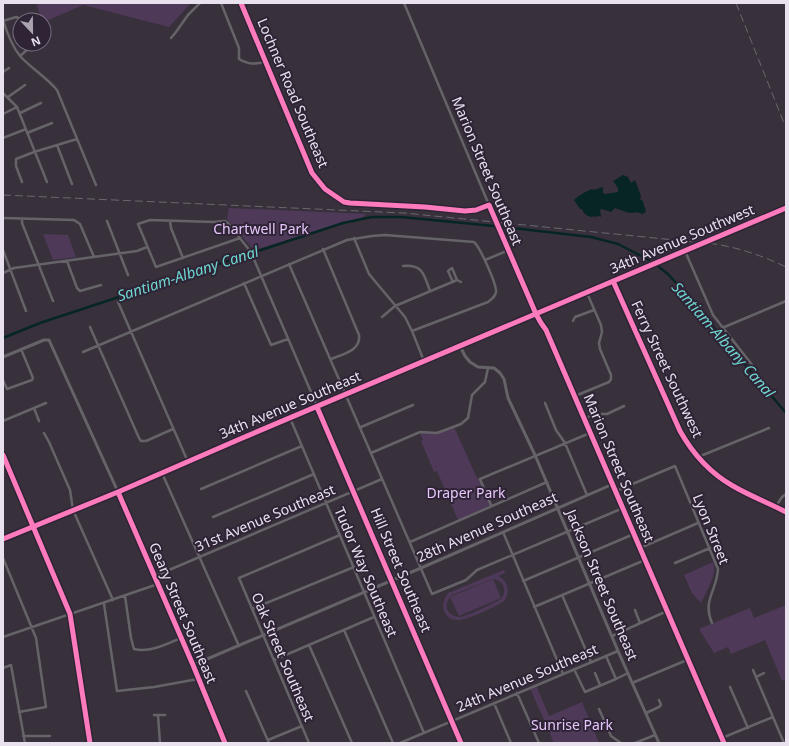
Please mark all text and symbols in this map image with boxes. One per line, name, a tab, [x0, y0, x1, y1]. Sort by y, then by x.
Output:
north arrow	[12, 12, 52, 52]
street label: Lochner Road Southeast	[253, 15, 334, 170]
text: N	[29, 33, 43, 50]
street label: Marion Street Southeast	[448, 94, 527, 248]
street label: 34th Avenue Southwest	[607, 199, 757, 278]
park label: Chartwell Park	[213, 219, 309, 238]
water label: Santiam-Albany Canal	[114, 240, 262, 305]
water label: Santiam-Albany Canal	[668, 277, 780, 402]
street label: Ferry Street Southwest	[627, 297, 708, 441]
street label: 34th Avenue Southeast	[216, 366, 364, 443]
street label: Marion Street Southeast	[580, 391, 659, 545]
street label: 31st Avenue Southeast	[192, 479, 338, 556]
park label: Draper Park	[426, 483, 506, 502]
street label: 28th Avenue Southeast	[413, 487, 560, 566]
street label: Lyon Street	[689, 491, 734, 567]
street label: Tudor Way Southeast	[330, 504, 402, 640]
street label: Hill Street Southeast	[367, 505, 436, 635]
street label: Jackson Street Southeast	[561, 505, 643, 663]
street label: Geary Street Southeast	[145, 539, 222, 686]
street label: Oak Street Southeast	[248, 589, 319, 724]
street label: 24th Avenue Southeast	[453, 639, 601, 716]
park label: Sunrise Park	[531, 715, 614, 734]

